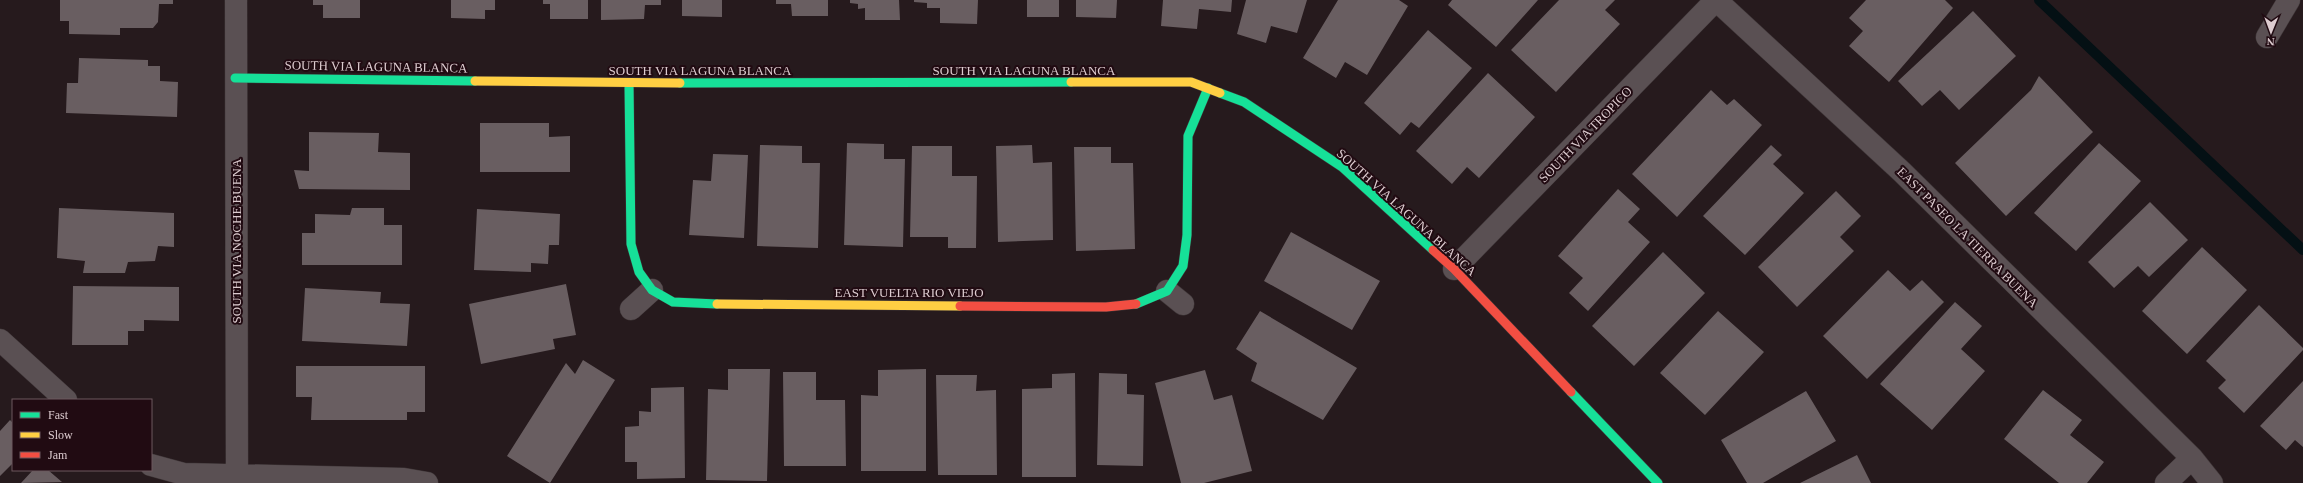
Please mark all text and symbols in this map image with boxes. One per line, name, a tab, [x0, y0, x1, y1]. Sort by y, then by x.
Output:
north arrow	[2251, 12, 2291, 52]
text: N	[2267, 36, 2275, 48]
street label: SOUTH VIA LAGUNA BLANCA	[284, 57, 468, 76]
street label: SOUTH VIA LAGUNA BLANCA	[609, 63, 792, 78]
street label: SOUTH VIA LAGUNA BLANCA	[933, 63, 1116, 78]
street label: SOUTH VIA TROPICO	[1536, 83, 1635, 185]
street label: SOUTH VIA LAGUNA BLANCA	[1334, 146, 1480, 280]
street label: SOUTH VIA NOCHE BUENA	[229, 158, 244, 323]
street label: EAST PASEO LA TIERRA BUENA	[1894, 164, 2041, 311]
street label: EAST VUELTA RIO VIEJO	[834, 285, 984, 300]
legend	[12, 399, 152, 471]
text: Fast	[48, 408, 69, 422]
text: Slow	[48, 428, 73, 442]
text: Jam	[48, 448, 68, 462]

